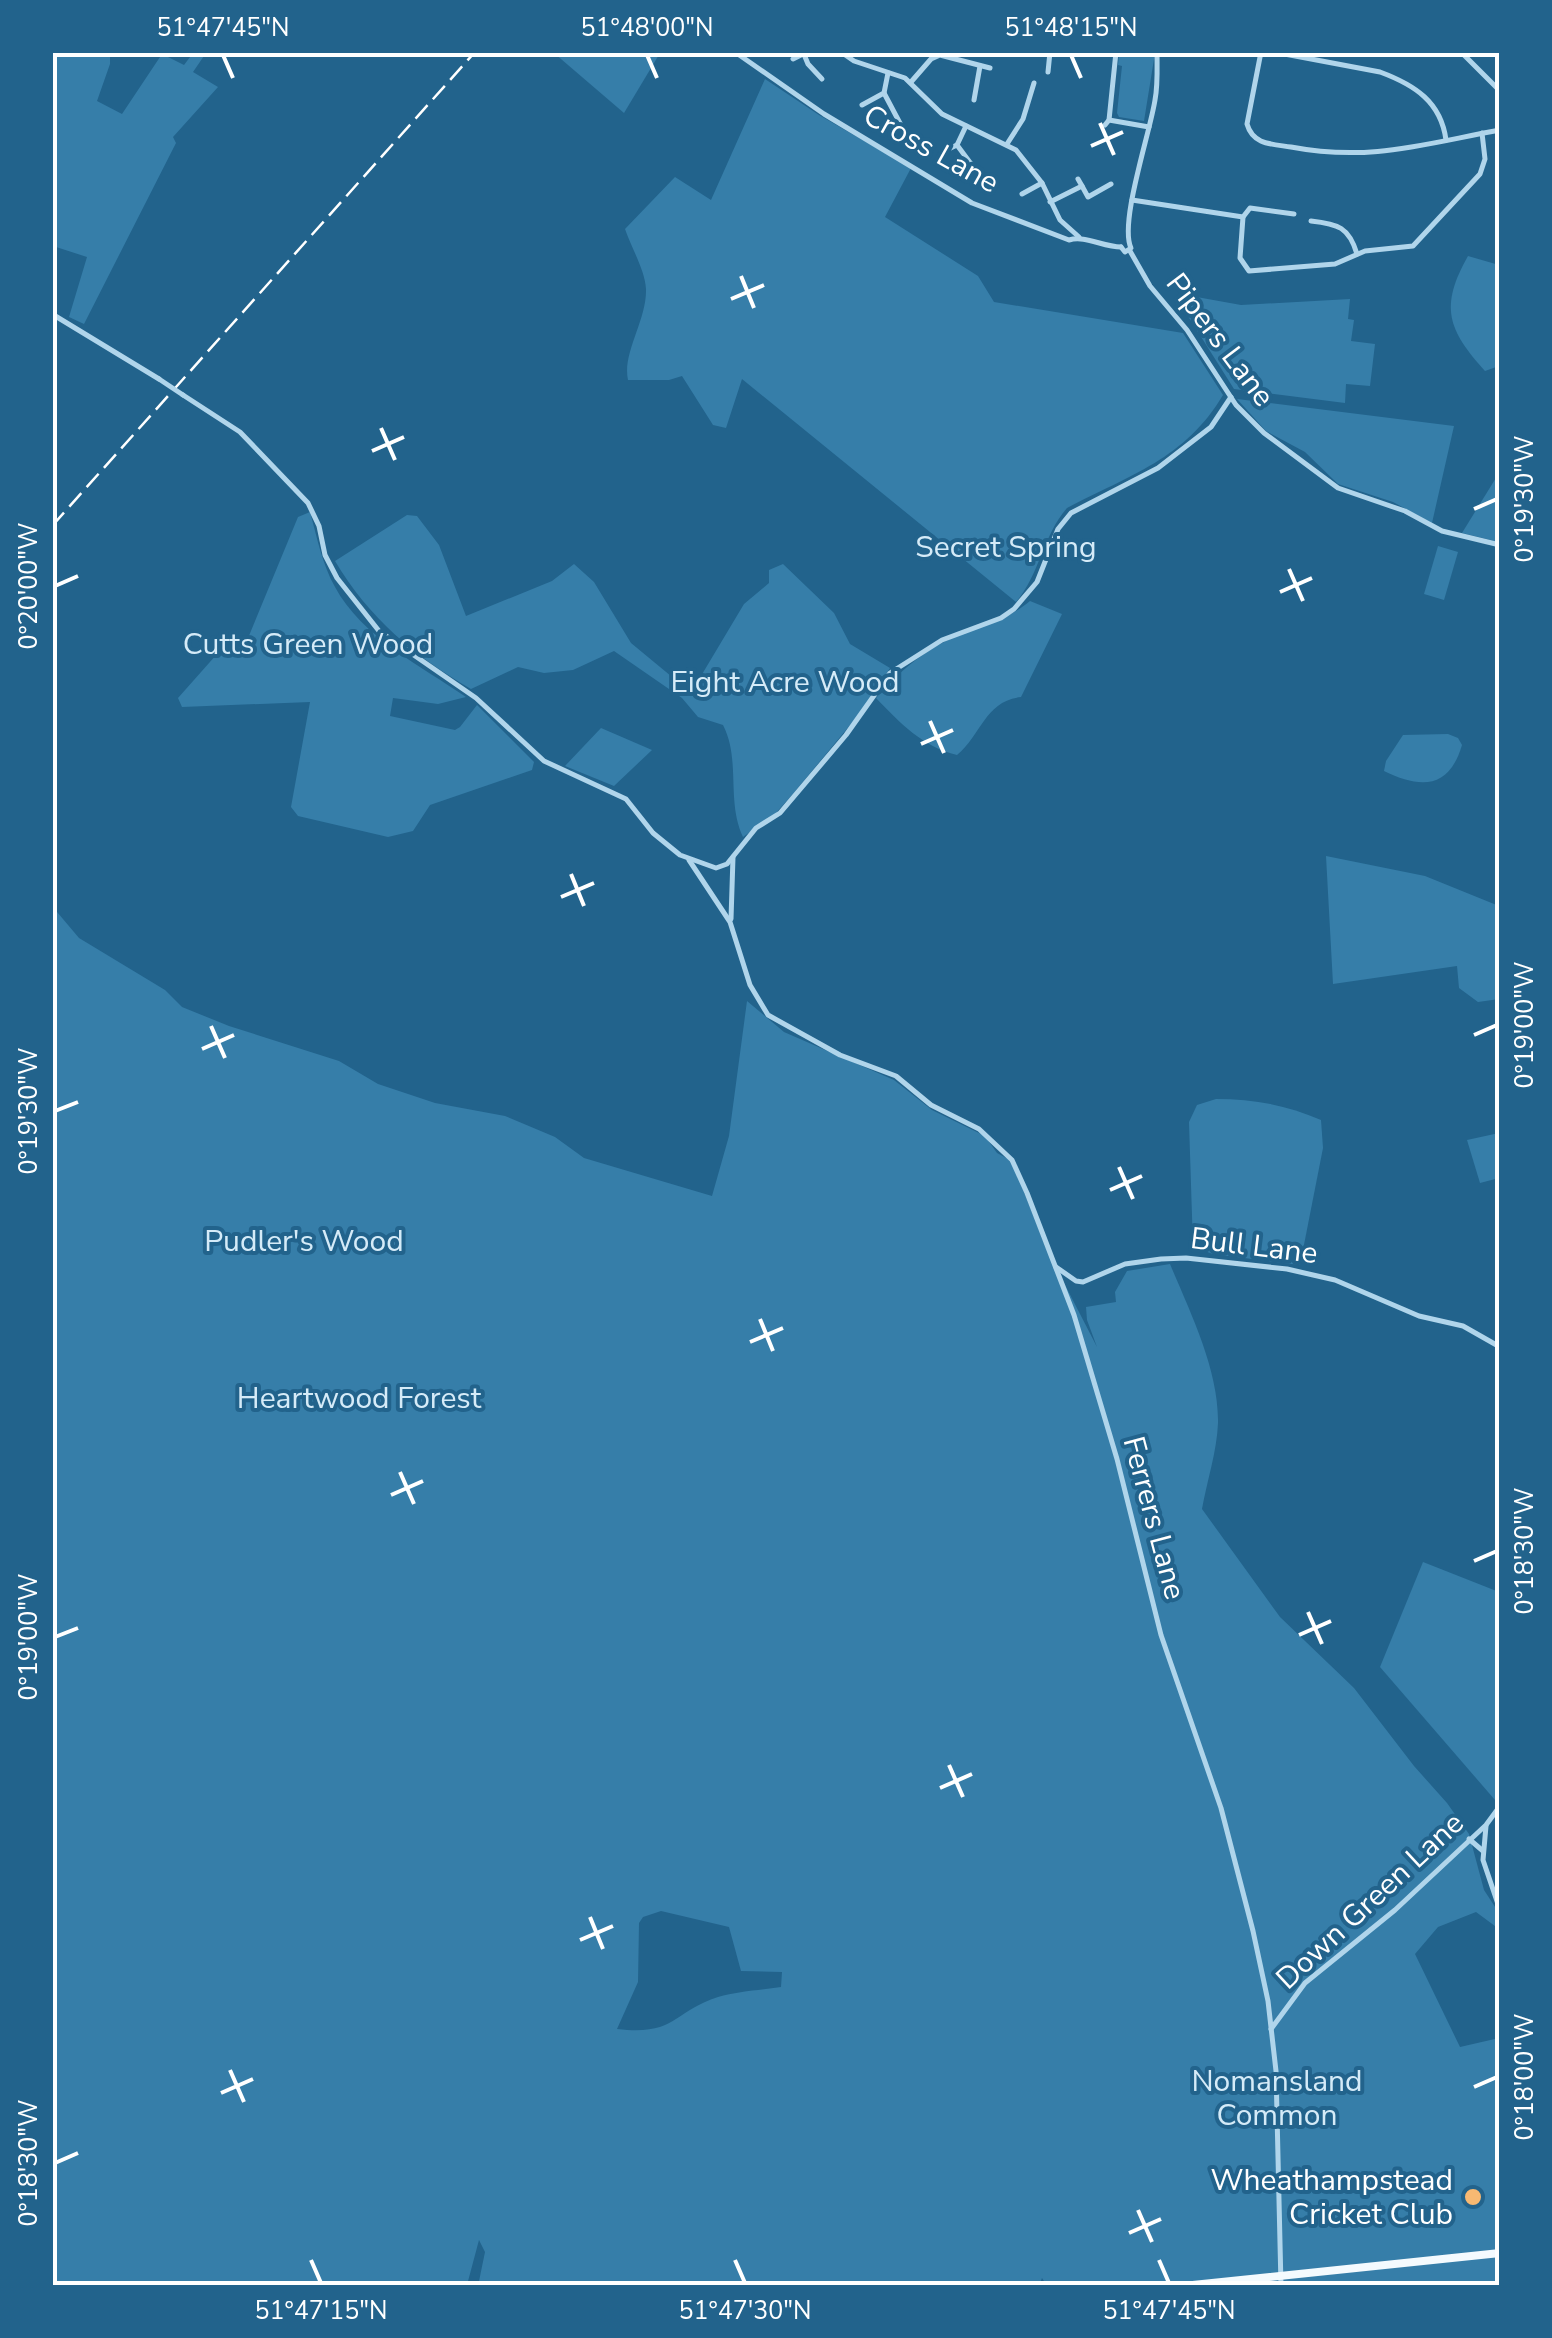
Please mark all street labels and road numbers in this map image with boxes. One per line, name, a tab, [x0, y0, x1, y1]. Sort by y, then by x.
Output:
street label: Cross Lane	[856, 95, 1006, 203]
street label: Pipers Lane	[1156, 265, 1284, 415]
street label: Bull Lane	[1188, 1218, 1320, 1274]
street label: Ferrers Lane	[1113, 1432, 1195, 1604]
street label: Down Green Lane	[1267, 1803, 1473, 1999]

